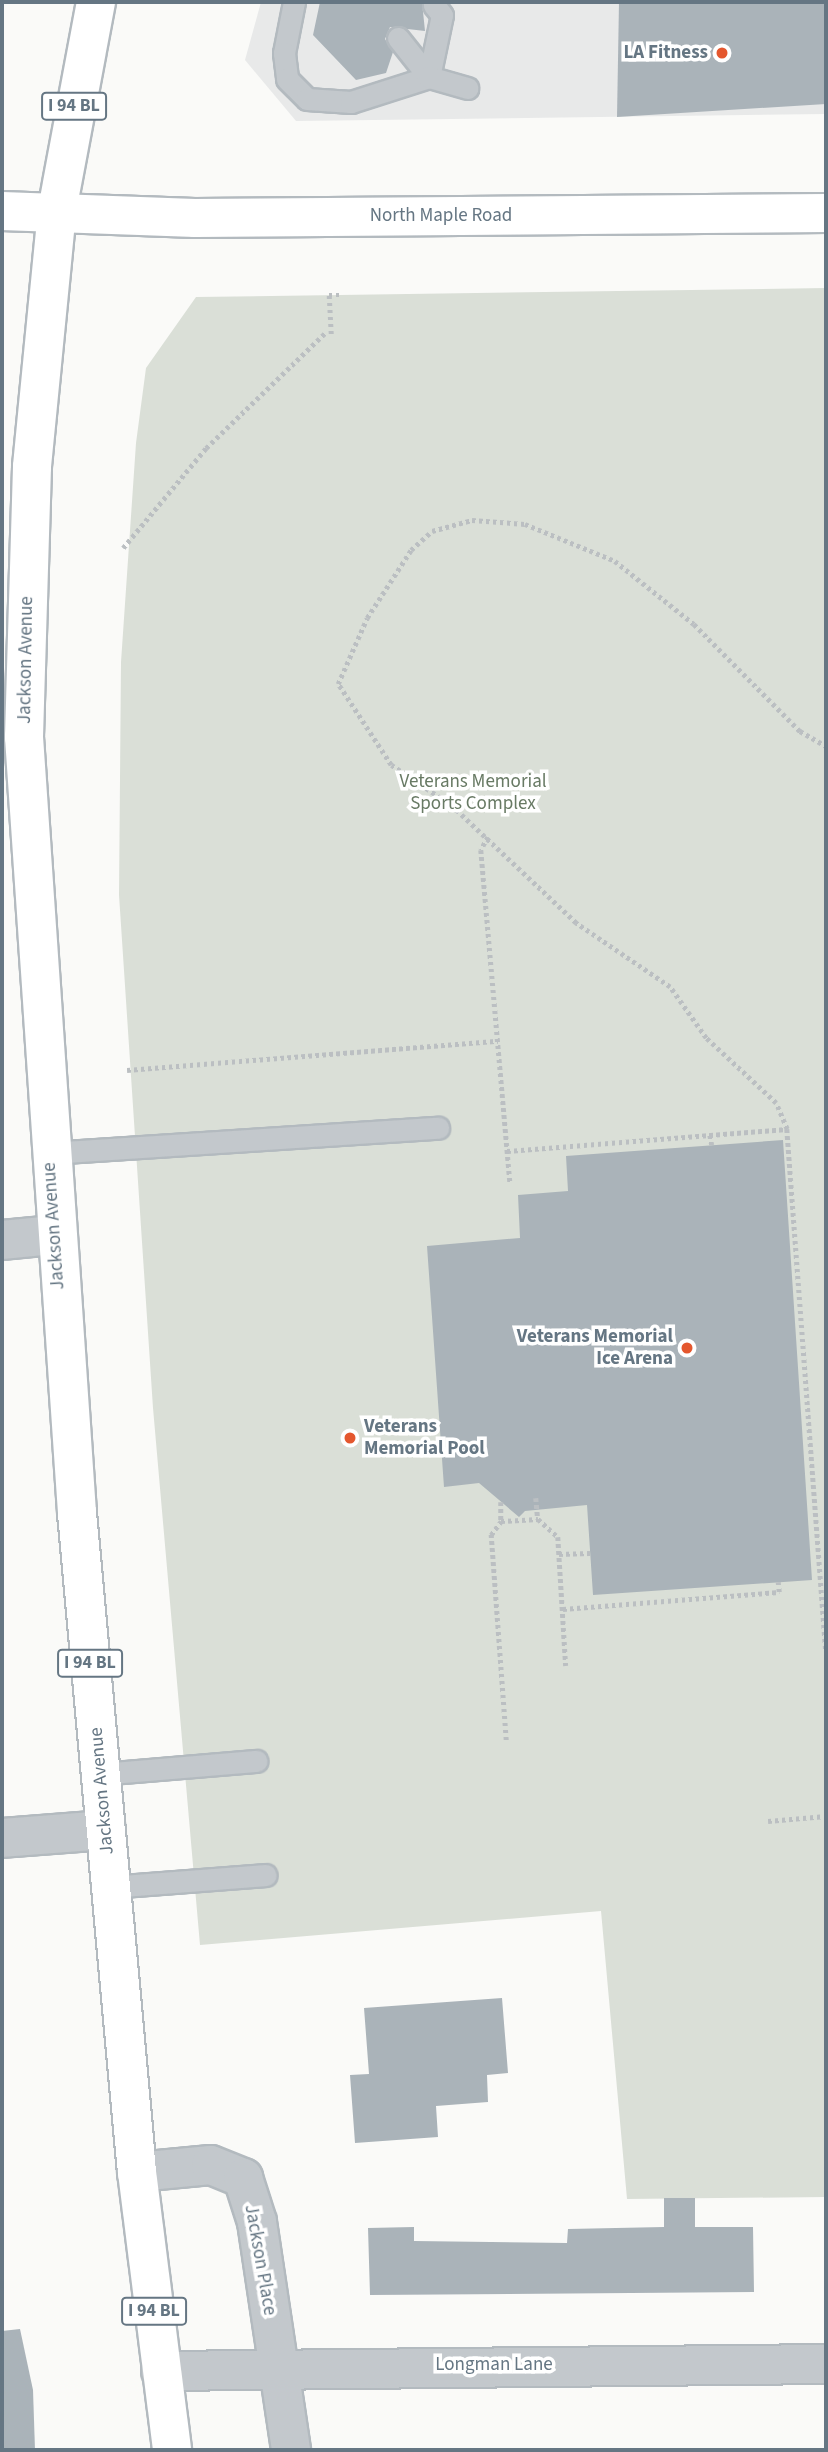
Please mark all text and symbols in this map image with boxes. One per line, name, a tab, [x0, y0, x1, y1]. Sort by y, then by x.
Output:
place label: LA Fitness	[624, 42, 708, 64]
marker: LA Fitness	[714, 45, 730, 61]
road number: I 94 BL	[41, 92, 107, 120]
street label: North Maple Road	[370, 205, 512, 227]
street label: Jackson Avenue	[13, 596, 39, 724]
park label: Veterans Memorial Sports Complex	[399, 771, 547, 815]
street label: Jackson Avenue	[38, 1161, 70, 1291]
place label: Veterans Memorial Ice Arena	[517, 1326, 673, 1370]
marker: Veterans Memorial Ice Arena	[679, 1340, 695, 1356]
place label: Veterans Memorial Pool	[364, 1416, 485, 1460]
marker: Veterans Memorial Pool	[342, 1430, 358, 1446]
road number: I 94 BL	[57, 1648, 123, 1678]
street label: Jackson Avenue	[85, 1726, 119, 1856]
street label: Jackson Place	[239, 2203, 281, 2317]
road number: I 94 BL	[121, 2297, 187, 2326]
street label: Longman Lane	[435, 2354, 553, 2376]

